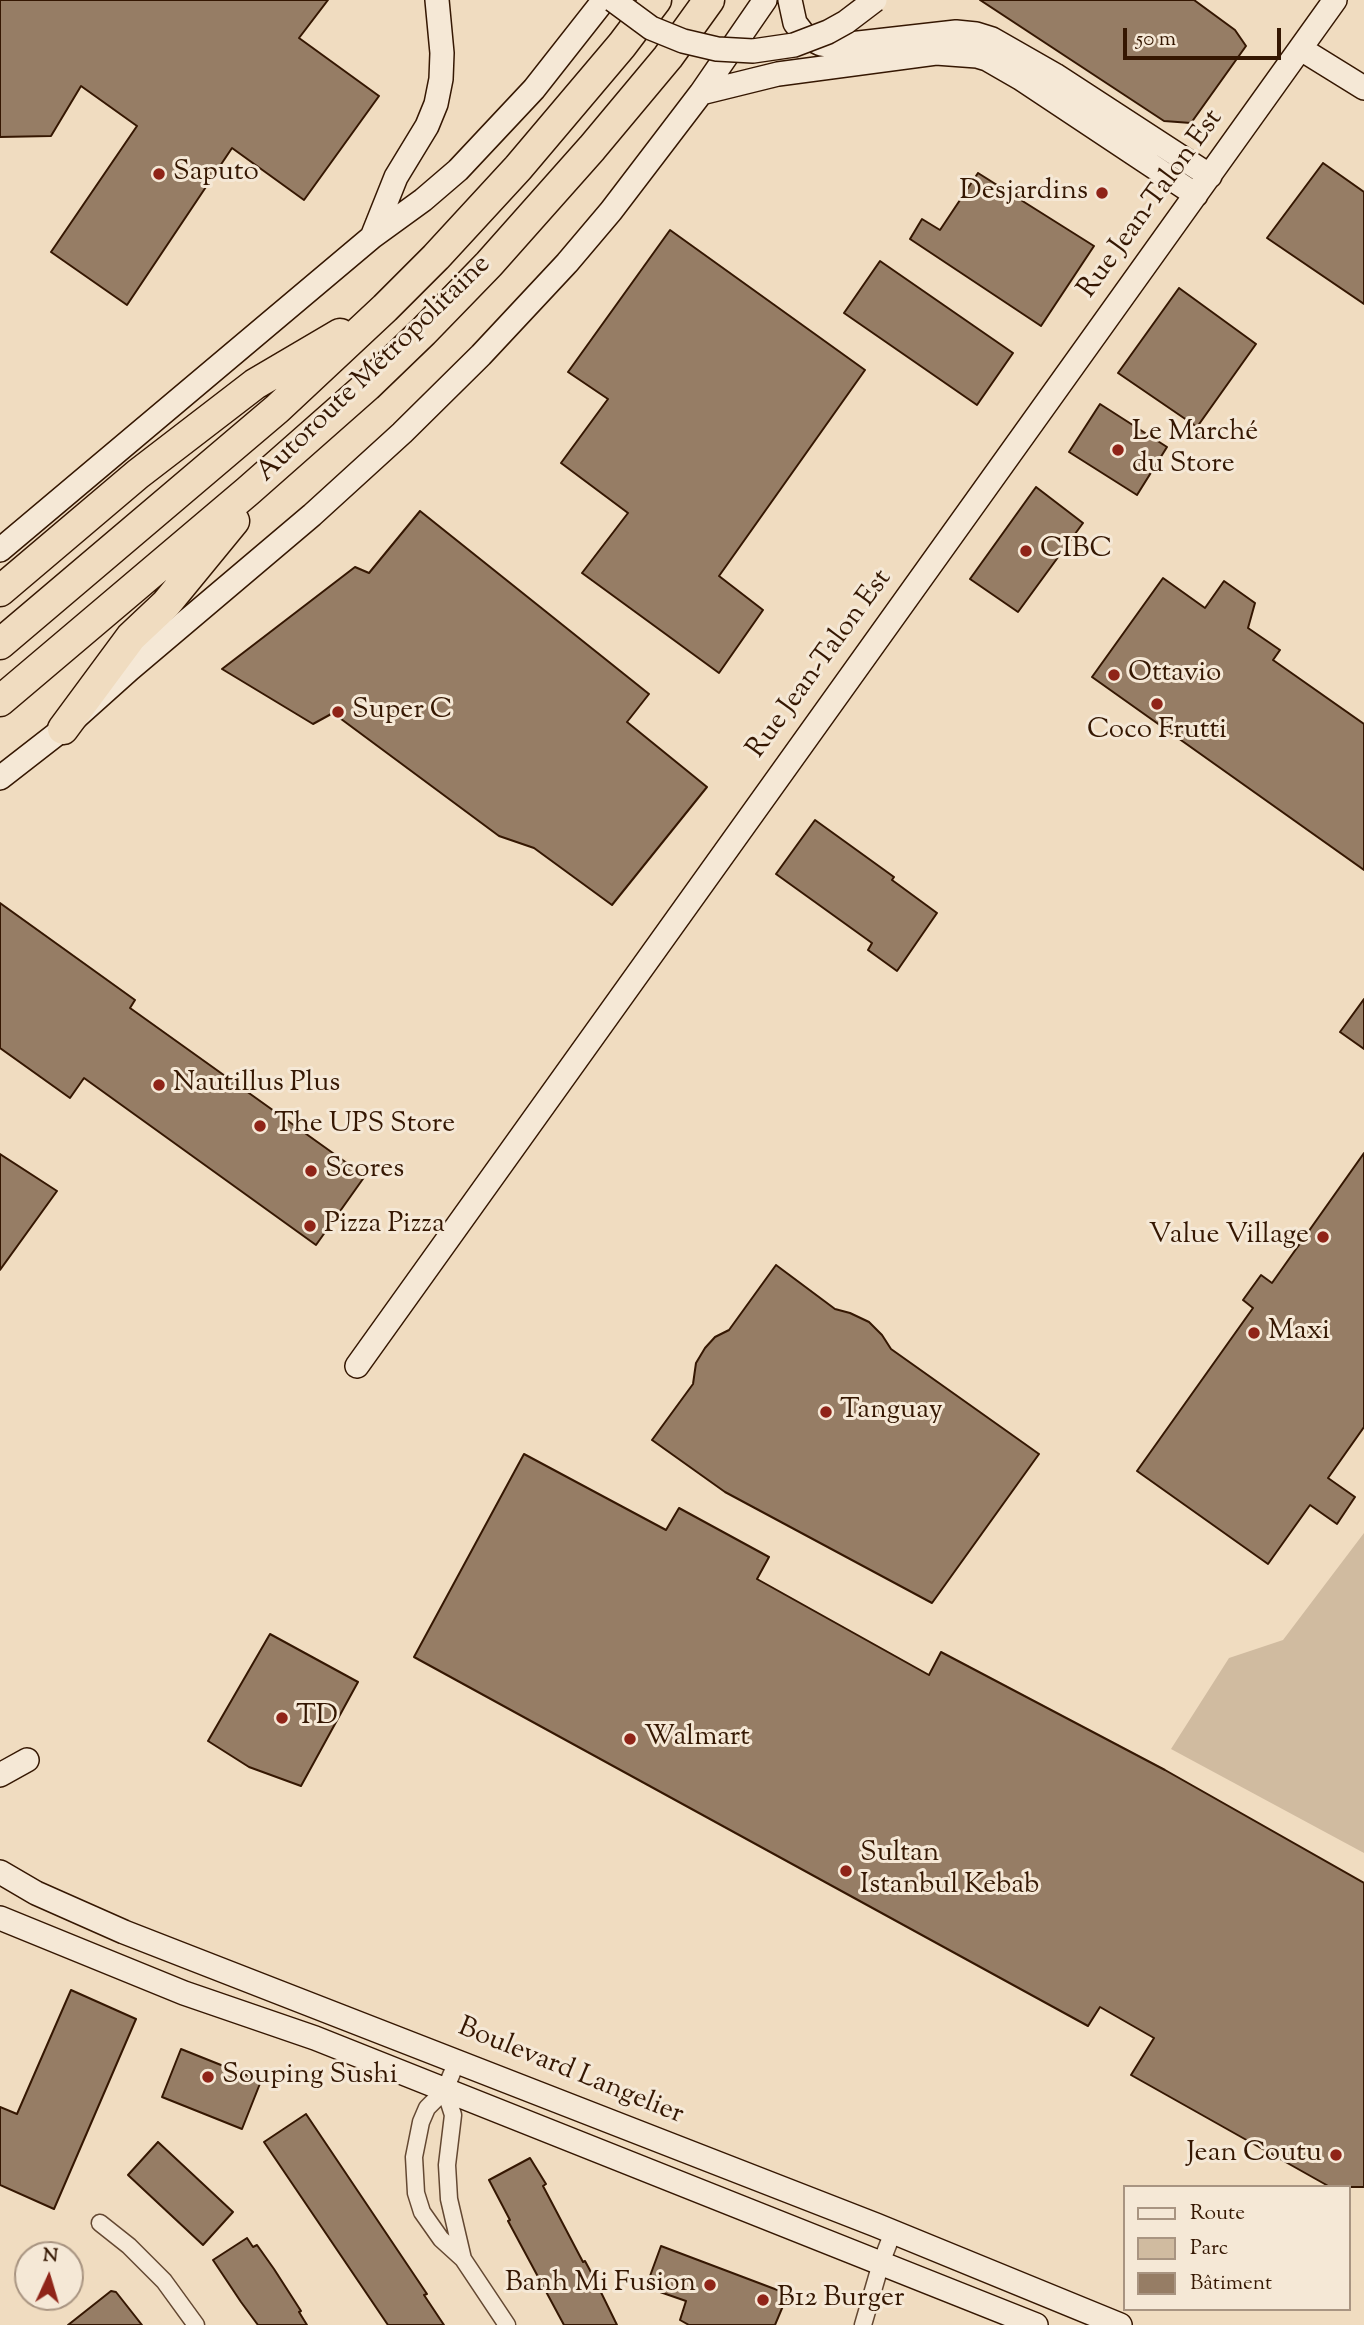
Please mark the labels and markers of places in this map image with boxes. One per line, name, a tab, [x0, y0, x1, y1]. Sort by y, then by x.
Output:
place label: Saputo	[173, 157, 259, 191]
marker: Saputo	[151, 166, 167, 182]
place label: Desjardins	[960, 176, 1088, 210]
marker: Desjardins	[1094, 185, 1110, 201]
place label: Le Marché du Store	[1132, 417, 1258, 483]
marker: Le Marché du Store	[1110, 442, 1126, 458]
place label: CIBC	[1040, 534, 1112, 568]
marker: CIBC	[1018, 543, 1034, 559]
place label: Ottavio	[1128, 658, 1221, 692]
marker: Ottavio	[1106, 667, 1122, 683]
place label: Super C	[352, 695, 452, 729]
marker: Coco Frutti	[1149, 696, 1165, 712]
marker: Super C	[330, 704, 346, 720]
place label: Coco Frutti	[1087, 715, 1227, 749]
place label: Nautillus Plus	[173, 1068, 340, 1102]
marker: Nautillus Plus	[151, 1077, 167, 1093]
place label: The UPS Store	[274, 1109, 455, 1143]
marker: The UPS Store	[252, 1118, 268, 1134]
place label: Scores	[325, 1154, 404, 1188]
marker: Scores	[303, 1163, 319, 1179]
place label: Pizza Pizza	[324, 1209, 445, 1243]
marker: Pizza Pizza	[302, 1218, 318, 1234]
place label: Value Village	[1149, 1220, 1309, 1254]
marker: Value Village	[1315, 1229, 1331, 1245]
place label: Maxi	[1268, 1316, 1330, 1350]
marker: Maxi	[1246, 1325, 1262, 1341]
place label: Tanguay	[840, 1395, 943, 1429]
marker: Tanguay	[818, 1404, 834, 1420]
place label: TD	[296, 1701, 338, 1735]
marker: TD	[274, 1710, 290, 1726]
place label: Walmart	[644, 1722, 750, 1756]
marker: Walmart	[622, 1731, 638, 1747]
place label: Sultan Istanbul Kebab	[860, 1838, 1039, 1904]
marker: Sultan Istanbul Kebab	[838, 1863, 854, 1879]
place label: Souping Sushi	[222, 2060, 398, 2094]
marker: Souping Sushi	[200, 2069, 216, 2085]
place label: Jean Coutu	[1186, 2138, 1322, 2172]
marker: Jean Coutu	[1328, 2147, 1344, 2163]
place label: Banh Mi Fusion	[505, 2268, 696, 2302]
marker: Banh Mi Fusion	[702, 2277, 718, 2293]
place label: B12 Burger	[777, 2283, 905, 2317]
marker: B12 Burger	[755, 2292, 771, 2308]

